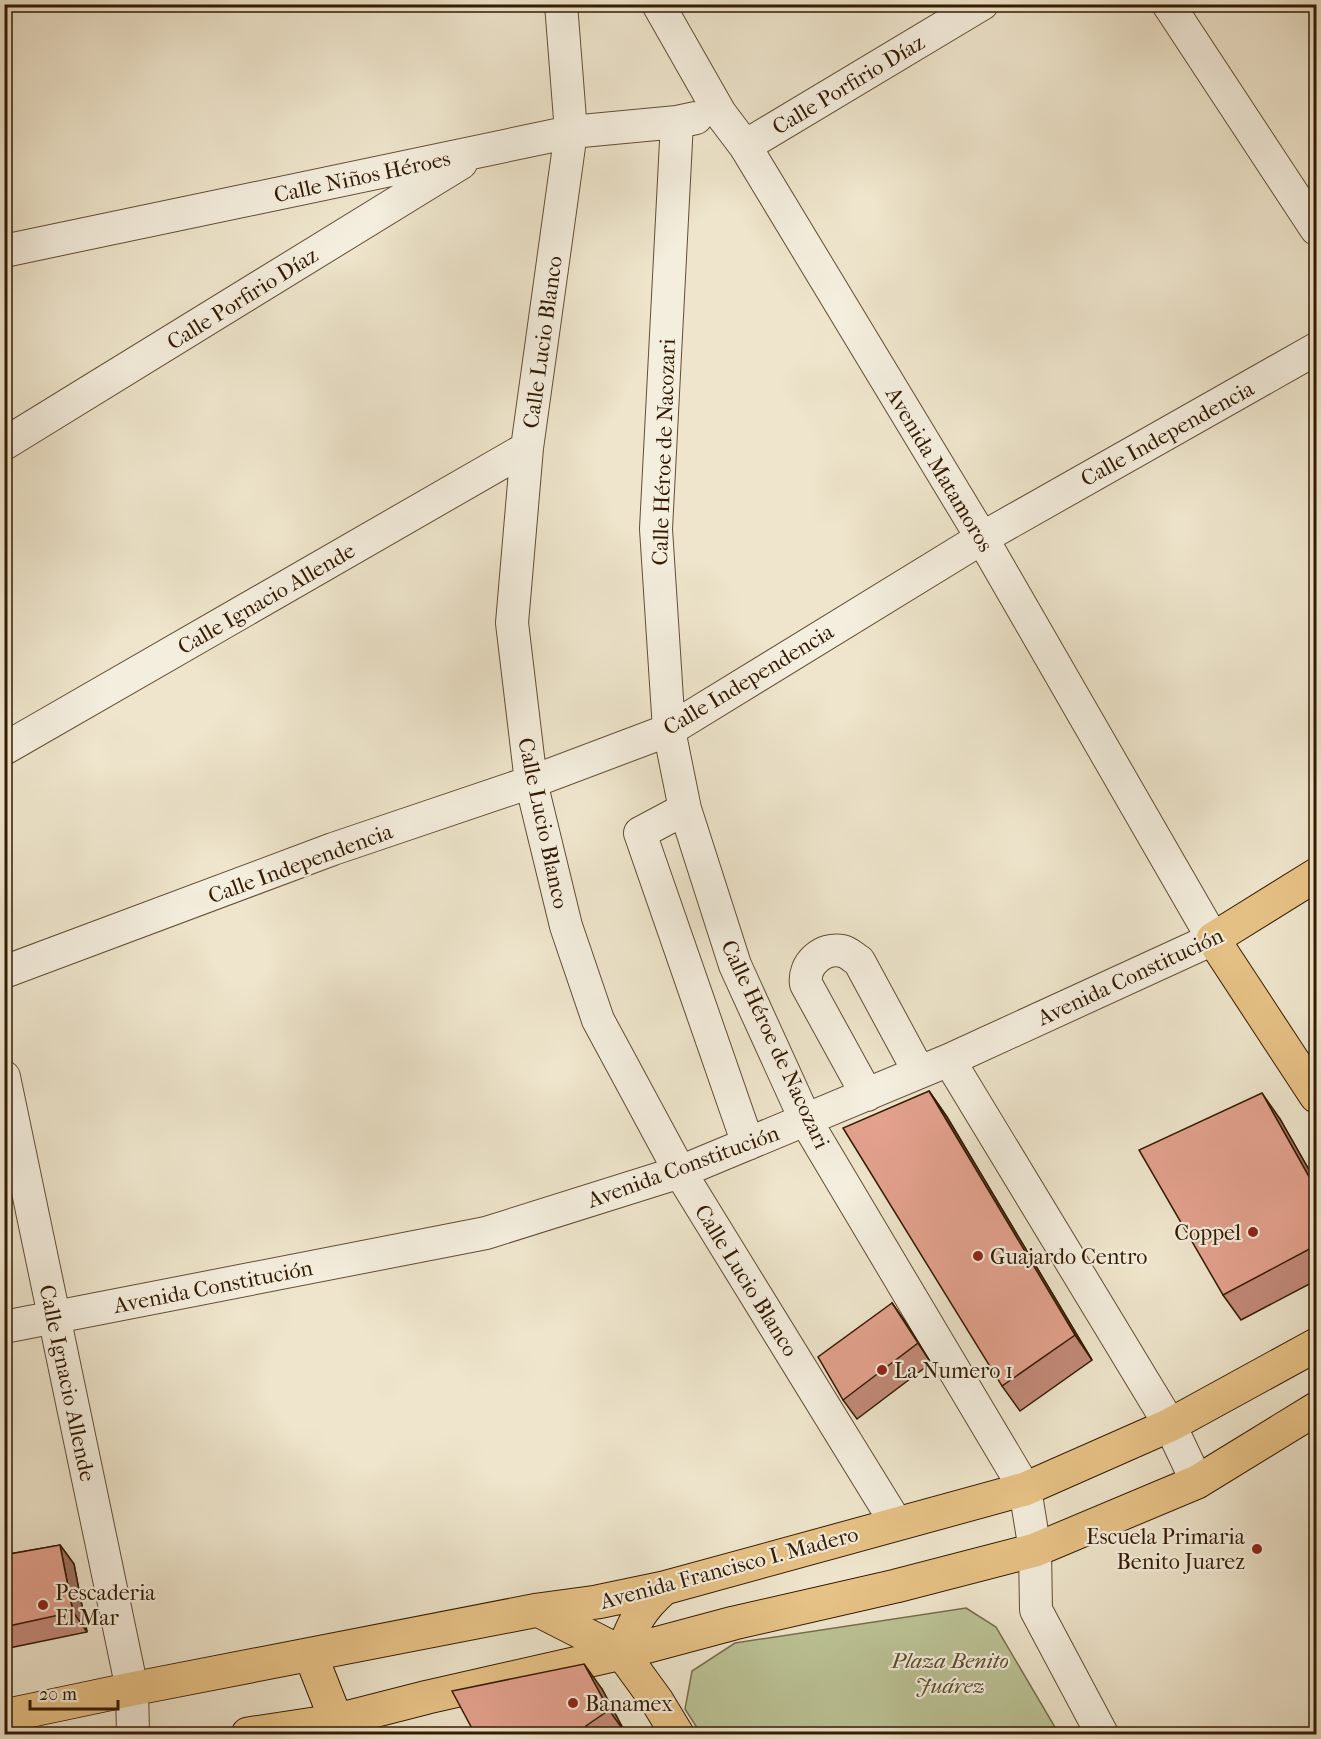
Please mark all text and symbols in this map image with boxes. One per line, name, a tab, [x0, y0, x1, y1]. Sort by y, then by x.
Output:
street label: Calle Porfirio Díaz	[768, 29, 929, 140]
street label: Calle Niños Héroes	[272, 146, 453, 208]
street label: Calle Porfirio Díaz	[162, 242, 323, 356]
street label: Calle Lucio Blanco	[518, 254, 568, 430]
street label: Calle Héroe de Nacozari	[647, 338, 681, 566]
street label: Calle Independencia	[1076, 375, 1259, 492]
street label: Avenida Matamoros	[879, 382, 999, 556]
street label: Calle Ignacio Allende	[173, 537, 360, 660]
street label: Calle Independencia	[659, 618, 839, 741]
street label: Calle Lucio Blanco	[512, 735, 574, 911]
street label: Calle Independencia	[205, 818, 397, 909]
street label: Avenida Constitución	[1032, 922, 1228, 1032]
street label: Calle Héroe de Nacozari	[715, 936, 835, 1153]
street label: Avenida Constitución	[583, 1120, 783, 1214]
street label: Calle Lucio Blanco	[689, 1200, 803, 1361]
place label: Coppel	[1174, 1220, 1241, 1246]
marker: Coppel	[1246, 1225, 1260, 1239]
place label: Guajardo Centro	[990, 1244, 1147, 1270]
marker: Guajardo Centro	[971, 1249, 985, 1263]
street label: Avenida Constitución	[110, 1255, 315, 1319]
street label: Calle Ignacio Allende	[33, 1282, 101, 1484]
place label: La Numero 1	[894, 1358, 1013, 1384]
marker: La Numero 1	[875, 1363, 889, 1377]
street label: Avenida Francisco I. Madero	[596, 1521, 861, 1615]
place label: Escuela Primaria Benito Juarez	[1086, 1524, 1246, 1575]
marker: Escuela Primaria Benito Juarez	[1250, 1542, 1264, 1556]
place label: Pescaderia El Mar	[55, 1580, 156, 1631]
marker: Pescaderia El Mar	[36, 1598, 50, 1612]
park label: Plaza Benito Juárez	[890, 1648, 1009, 1699]
scale bar	[30, 1673, 118, 1711]
text: 20 m	[39, 1684, 77, 1705]
place label: Banamex	[585, 1691, 673, 1717]
marker: Banamex	[566, 1696, 580, 1710]

